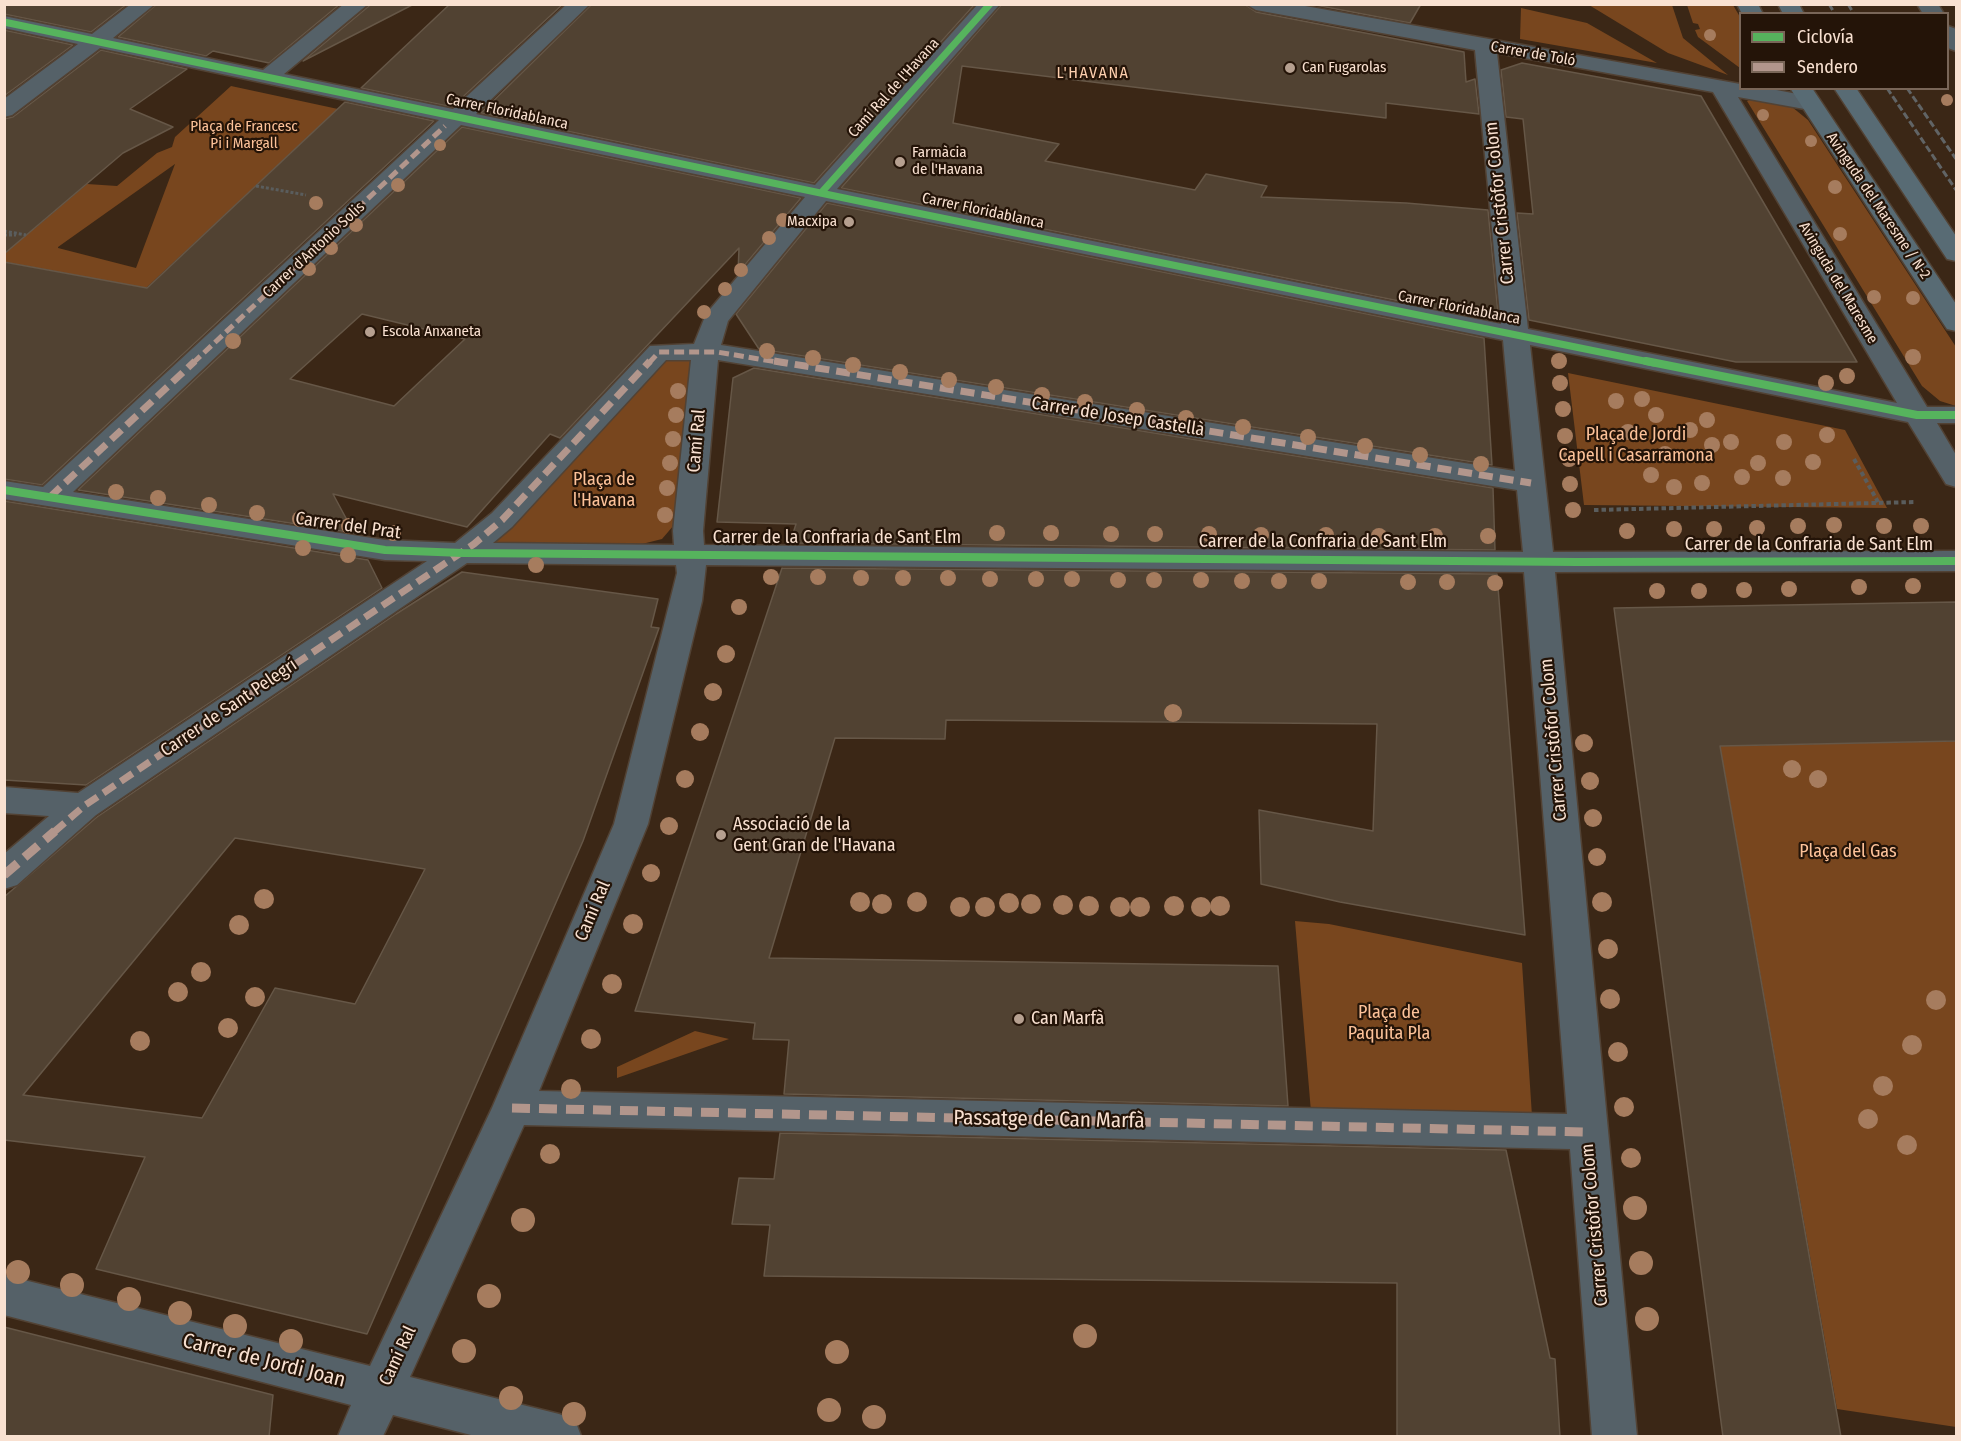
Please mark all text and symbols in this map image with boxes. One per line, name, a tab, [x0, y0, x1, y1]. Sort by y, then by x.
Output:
legend	[1739, 12, 1949, 90]
text: Ciclovía	[1797, 26, 1854, 48]
street label: Camí Ral de l'Havana	[845, 35, 943, 141]
street label: Carrer de Toló	[1489, 38, 1577, 70]
text: Sendero	[1797, 56, 1858, 78]
place label: Can Fugarolas	[1302, 59, 1386, 77]
marker: Can Fugarolas	[1283, 61, 1297, 75]
district label: L'HAVANA	[1056, 64, 1130, 84]
street label: Carrer Floridablanca	[444, 90, 570, 134]
park label: Plaça de Francesc Pi i Margall	[190, 118, 298, 153]
street label: Carrer Cristòfor Colom	[1481, 121, 1519, 285]
street label: Avinguda del Maresme / N-2	[1822, 129, 1934, 283]
place label: Farmàcia de l'Havana	[912, 144, 983, 179]
marker: Farmàcia de l'Havana	[893, 155, 907, 169]
street label: Carrer Floridablanca	[920, 189, 1046, 233]
street label: Carrer d'Antonio Solis	[259, 198, 369, 302]
place label: Macxipa	[787, 213, 837, 231]
marker: Macxipa	[842, 215, 856, 229]
street label: Avinguda del Maresme	[1795, 219, 1881, 347]
street label: Carrer Floridablanca	[1396, 287, 1522, 329]
place label: Escola Anxaneta	[382, 323, 481, 341]
marker: Escola Anxaneta	[363, 325, 377, 339]
street label: Carrer de Josep Castellà	[1030, 393, 1206, 441]
street label: Camí Ral	[683, 408, 711, 474]
park label: Plaça de Jordi Capell i Casarramona	[1558, 424, 1714, 466]
park label: Plaça de l'Havana	[573, 469, 635, 512]
street label: Carrer del Prat	[294, 508, 402, 544]
street label: Carrer de la Confraria de Sant Elm	[713, 527, 961, 549]
street label: Carrer de la Confraria de Sant Elm	[1199, 531, 1447, 553]
street label: Carrer de la Confraria de Sant Elm	[1685, 534, 1933, 556]
street label: Carrer de Sant Pelegrí	[157, 654, 301, 762]
street label: Carrer Cristòfor Colom	[1536, 658, 1572, 822]
place label: Associació de la Gent Gran de l'Havana	[733, 814, 896, 856]
marker: Associació de la Gent Gran de l'Havana	[714, 828, 728, 842]
park label: Plaça del Gas	[1799, 841, 1897, 863]
street label: Camí Ral	[571, 878, 615, 944]
park label: Plaça de Paquita Pla	[1348, 1002, 1430, 1044]
place label: Can Marfà	[1031, 1008, 1104, 1030]
marker: Can Marfà	[1012, 1012, 1026, 1026]
street label: Passatge de Can Marfà	[953, 1106, 1145, 1134]
street label: Carrer Cristòfor Colom	[1577, 1143, 1613, 1307]
street label: Camí Ral	[375, 1323, 421, 1389]
street label: Carrer de Jordi Joan	[180, 1329, 348, 1393]

